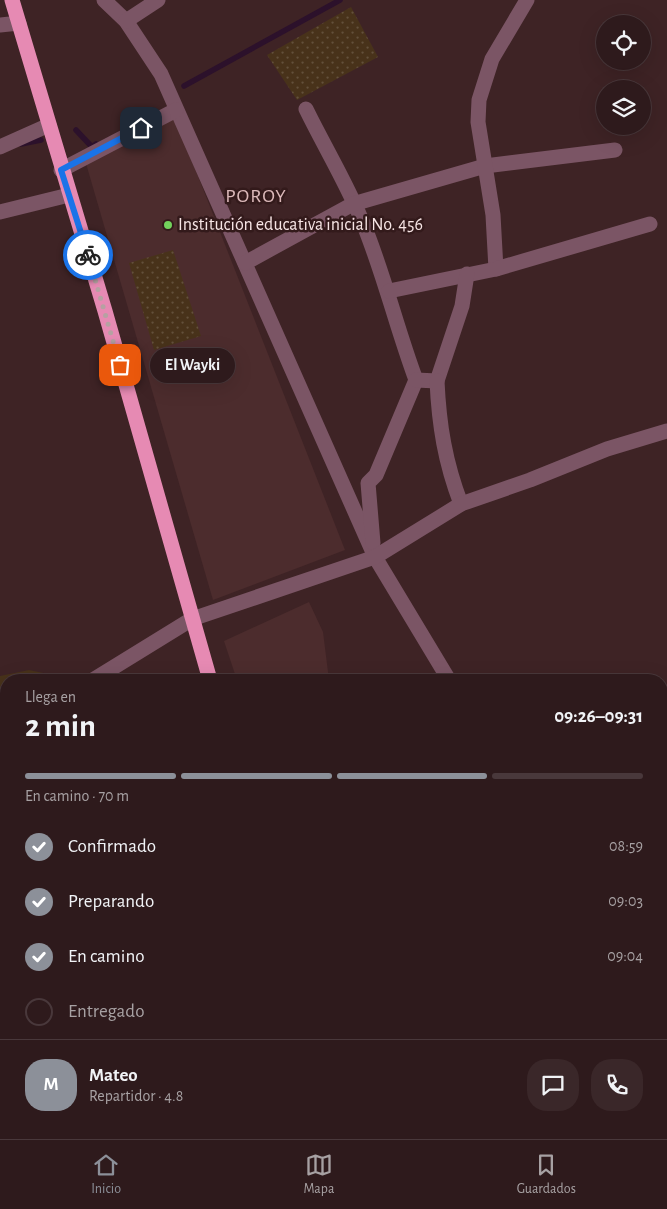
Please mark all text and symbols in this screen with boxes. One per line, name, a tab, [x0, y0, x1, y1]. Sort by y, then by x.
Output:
map controls	[596, 15, 651, 135]
button: locate	[596, 15, 651, 70]
button: layers	[596, 80, 651, 135]
pin	[120, 107, 162, 149]
icon: home	[127, 114, 155, 142]
district label: POROY	[225, 186, 287, 206]
place label: Institución educativa inicial No. 456	[178, 216, 423, 234]
marker: Institución educativa inicial No. 456	[162, 219, 174, 231]
courier	[63, 230, 113, 280]
icon: bike	[74, 241, 102, 269]
pin	[99, 344, 141, 386]
callout: El Wayki	[150, 348, 235, 382]
icon: bag	[106, 351, 134, 379]
text: El Wayki	[165, 357, 220, 373]
text: Llega en	[25, 689, 76, 705]
text: 09:26–09:31	[554, 707, 643, 726]
text: 2 min	[25, 710, 96, 742]
text: En camino · 70 m	[25, 788, 129, 804]
icon: check	[25, 833, 53, 861]
text: Confirmado	[68, 837, 156, 856]
text: 08:59	[609, 838, 643, 854]
icon: check	[25, 888, 53, 916]
text: Preparando	[68, 892, 154, 911]
text: 09:03	[608, 893, 643, 909]
icon: check	[25, 943, 53, 971]
text: En camino	[68, 947, 145, 966]
text: 09:04	[607, 948, 643, 964]
text: Entregado	[68, 1002, 144, 1021]
button: chat	[527, 1059, 579, 1111]
button: phone	[591, 1059, 643, 1111]
text: Mateo	[89, 1066, 138, 1085]
text: M	[43, 1075, 59, 1094]
text: Repartidor · 4.8	[89, 1088, 183, 1104]
tab: Inicio	[91, 1151, 121, 1198]
tab: Mapa	[303, 1151, 334, 1198]
tab: Guardados	[517, 1151, 576, 1198]

